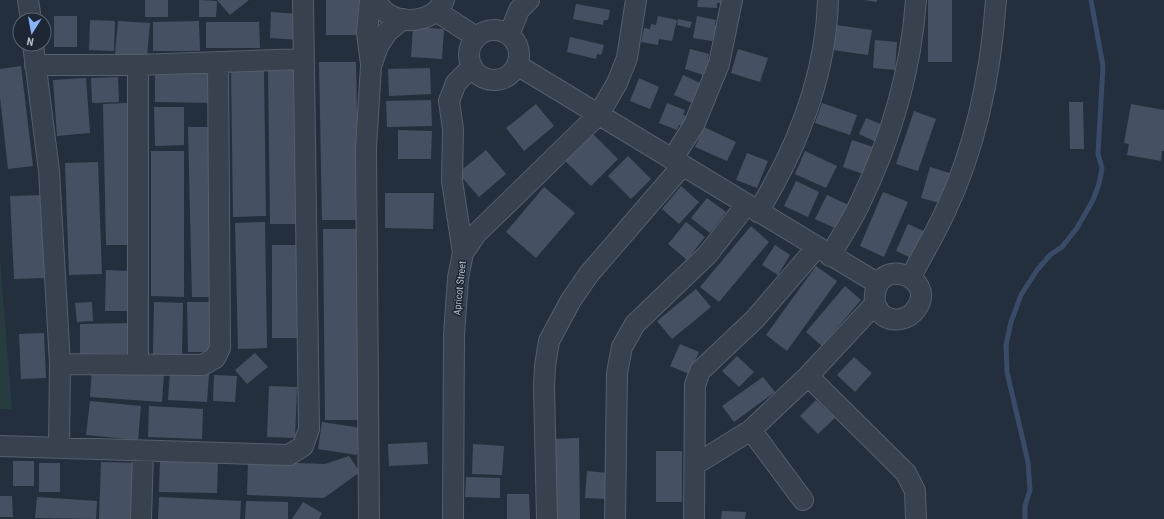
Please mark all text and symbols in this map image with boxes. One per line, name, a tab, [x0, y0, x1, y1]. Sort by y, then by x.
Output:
north arrow	[12, 12, 52, 52]
text: N	[25, 34, 35, 48]
street label: Apricot Street	[451, 260, 468, 316]

